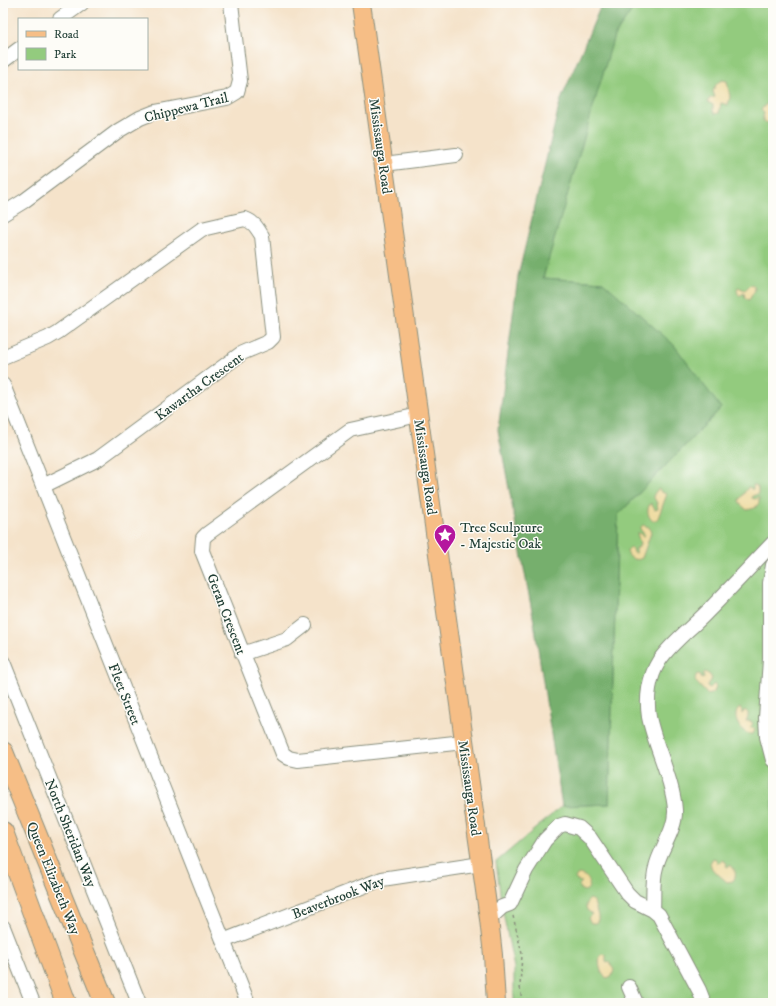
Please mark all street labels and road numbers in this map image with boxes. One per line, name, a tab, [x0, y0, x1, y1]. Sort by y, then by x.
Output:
street label: Chippewa Trail	[142, 89, 231, 127]
street label: Mississauga Road	[364, 97, 396, 195]
street label: Kawartha Crescent	[152, 348, 248, 425]
street label: Mississauga Road	[409, 418, 441, 516]
street label: Geran Crescent	[202, 571, 250, 658]
street label: Fleet Street	[104, 661, 145, 728]
street label: Mississauga Road	[453, 739, 485, 837]
street label: North Sheridan Way	[40, 777, 100, 890]
street label: Queen Elizabeth Way	[22, 819, 84, 938]
street label: Beaverbrook Way	[290, 872, 387, 924]

